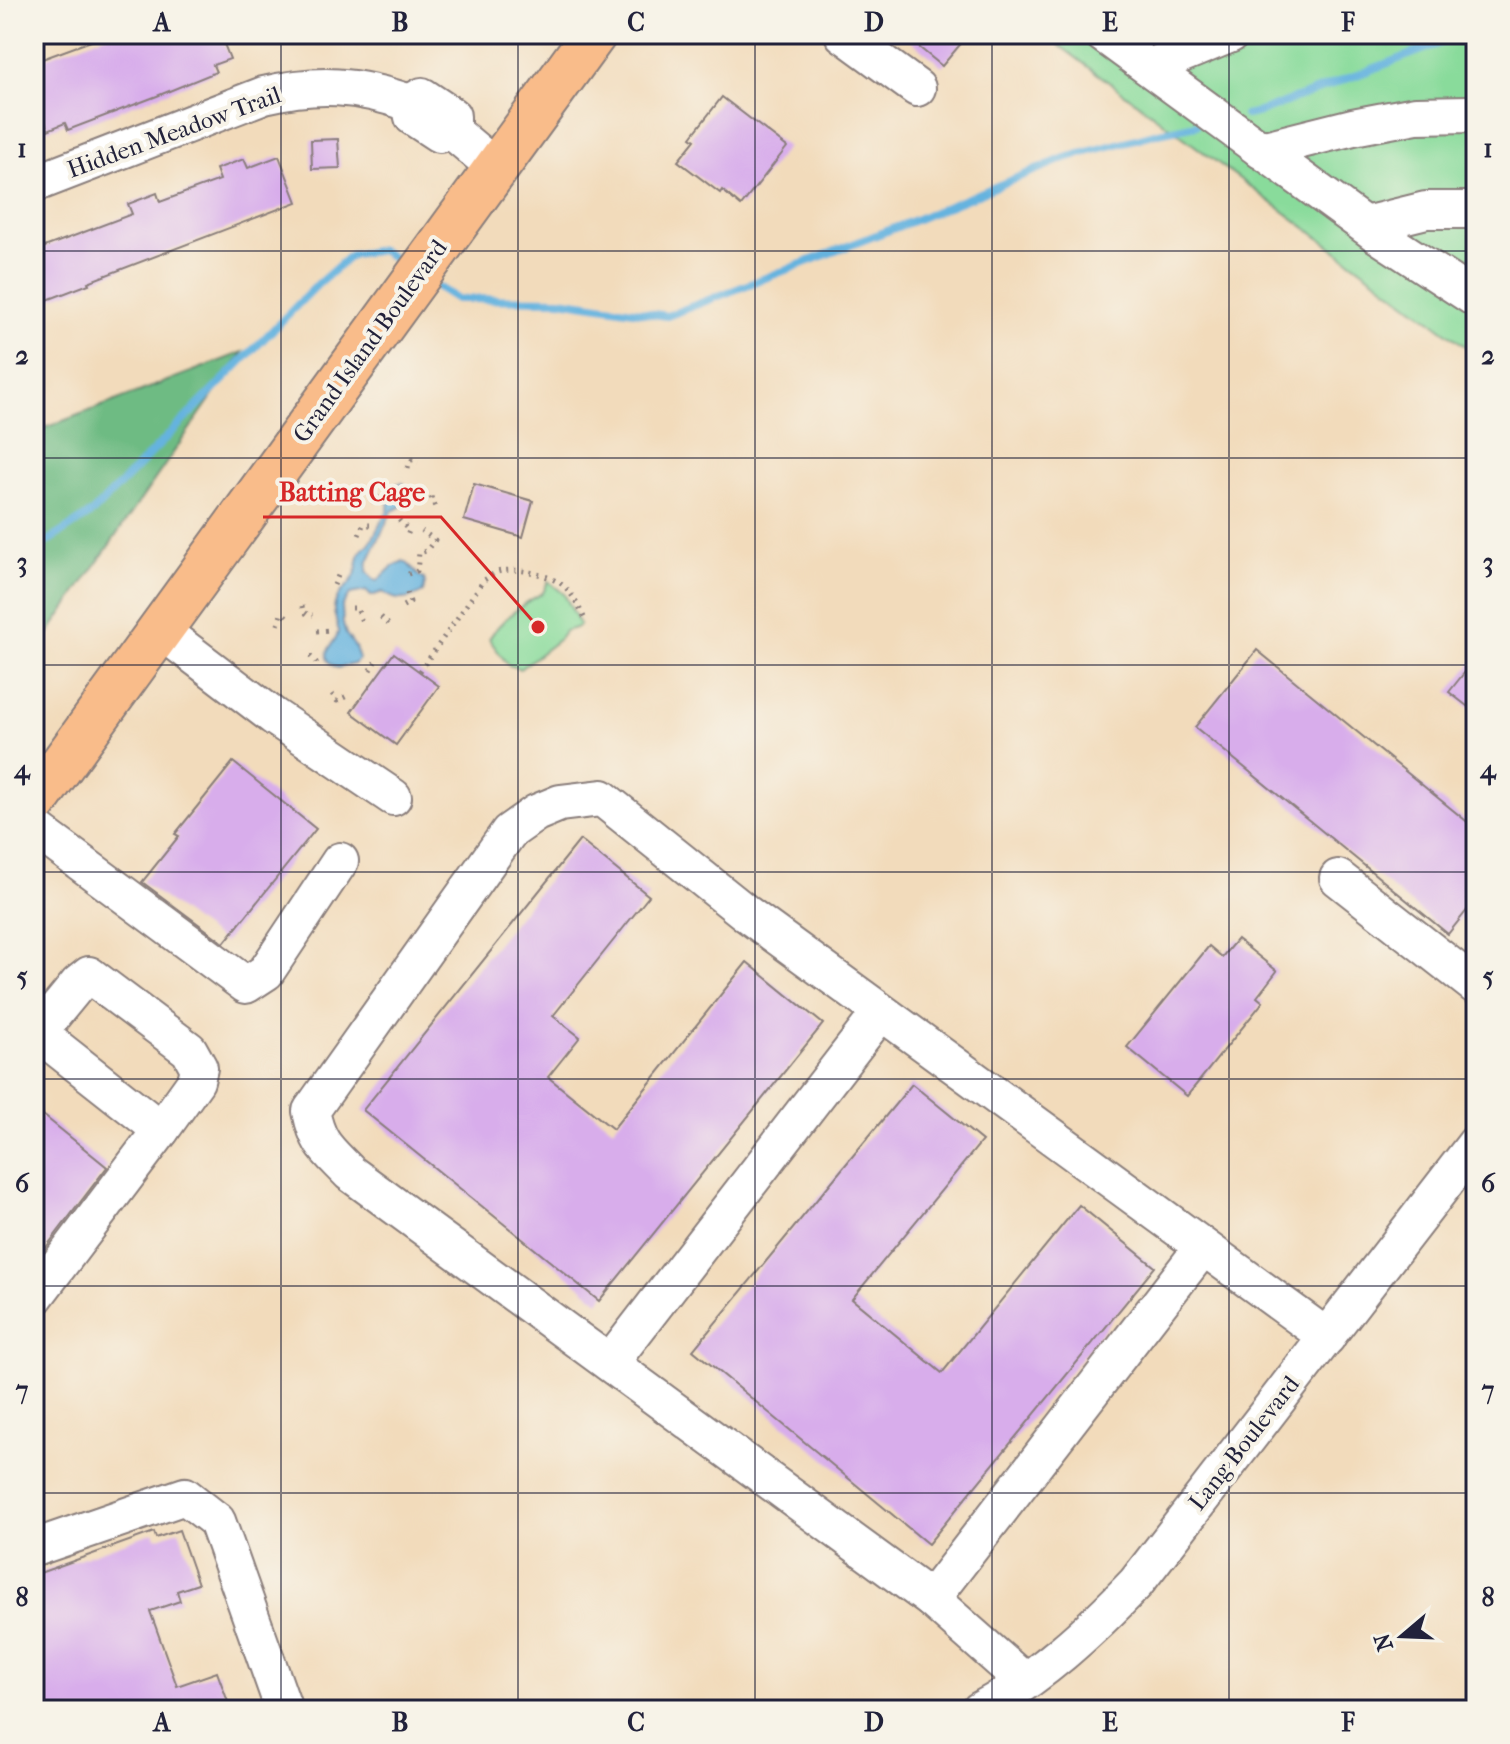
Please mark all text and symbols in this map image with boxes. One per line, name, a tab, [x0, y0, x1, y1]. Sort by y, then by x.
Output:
text: A	[152, 7, 172, 38]
text: B	[392, 7, 409, 38]
text: C	[627, 7, 645, 38]
text: D	[864, 7, 884, 38]
text: E	[1102, 7, 1118, 38]
text: F	[1340, 7, 1355, 38]
street label: Hidden Meadow Trail	[63, 80, 285, 184]
text: 1	[17, 133, 27, 164]
text: 1	[1483, 133, 1493, 164]
street label: Grand Island Boulevard	[287, 234, 453, 448]
text: 2	[15, 340, 29, 371]
text: 2	[1481, 340, 1495, 371]
callout: Batting Cage	[263, 467, 441, 517]
text: Batting Cage	[279, 477, 425, 508]
text: 3	[17, 547, 27, 578]
text: 3	[1483, 547, 1493, 578]
text: 4	[13, 754, 31, 786]
text: 4	[1479, 754, 1497, 786]
text: 5	[16, 961, 28, 992]
text: 5	[1482, 961, 1494, 992]
text: 6	[15, 1168, 30, 1199]
text: 6	[1481, 1168, 1496, 1199]
street label: Lang Boulevard	[1183, 1370, 1306, 1516]
text: 7	[15, 1375, 29, 1406]
text: 7	[1481, 1375, 1495, 1406]
text: 8	[15, 1582, 29, 1613]
text: 8	[1481, 1582, 1495, 1613]
north arrow	[1362, 1596, 1442, 1676]
text: N	[1369, 1630, 1399, 1654]
text: A	[152, 1707, 172, 1738]
text: B	[392, 1707, 409, 1738]
text: C	[627, 1707, 645, 1738]
text: D	[864, 1707, 884, 1738]
text: E	[1102, 1707, 1118, 1738]
text: F	[1340, 1707, 1355, 1738]

